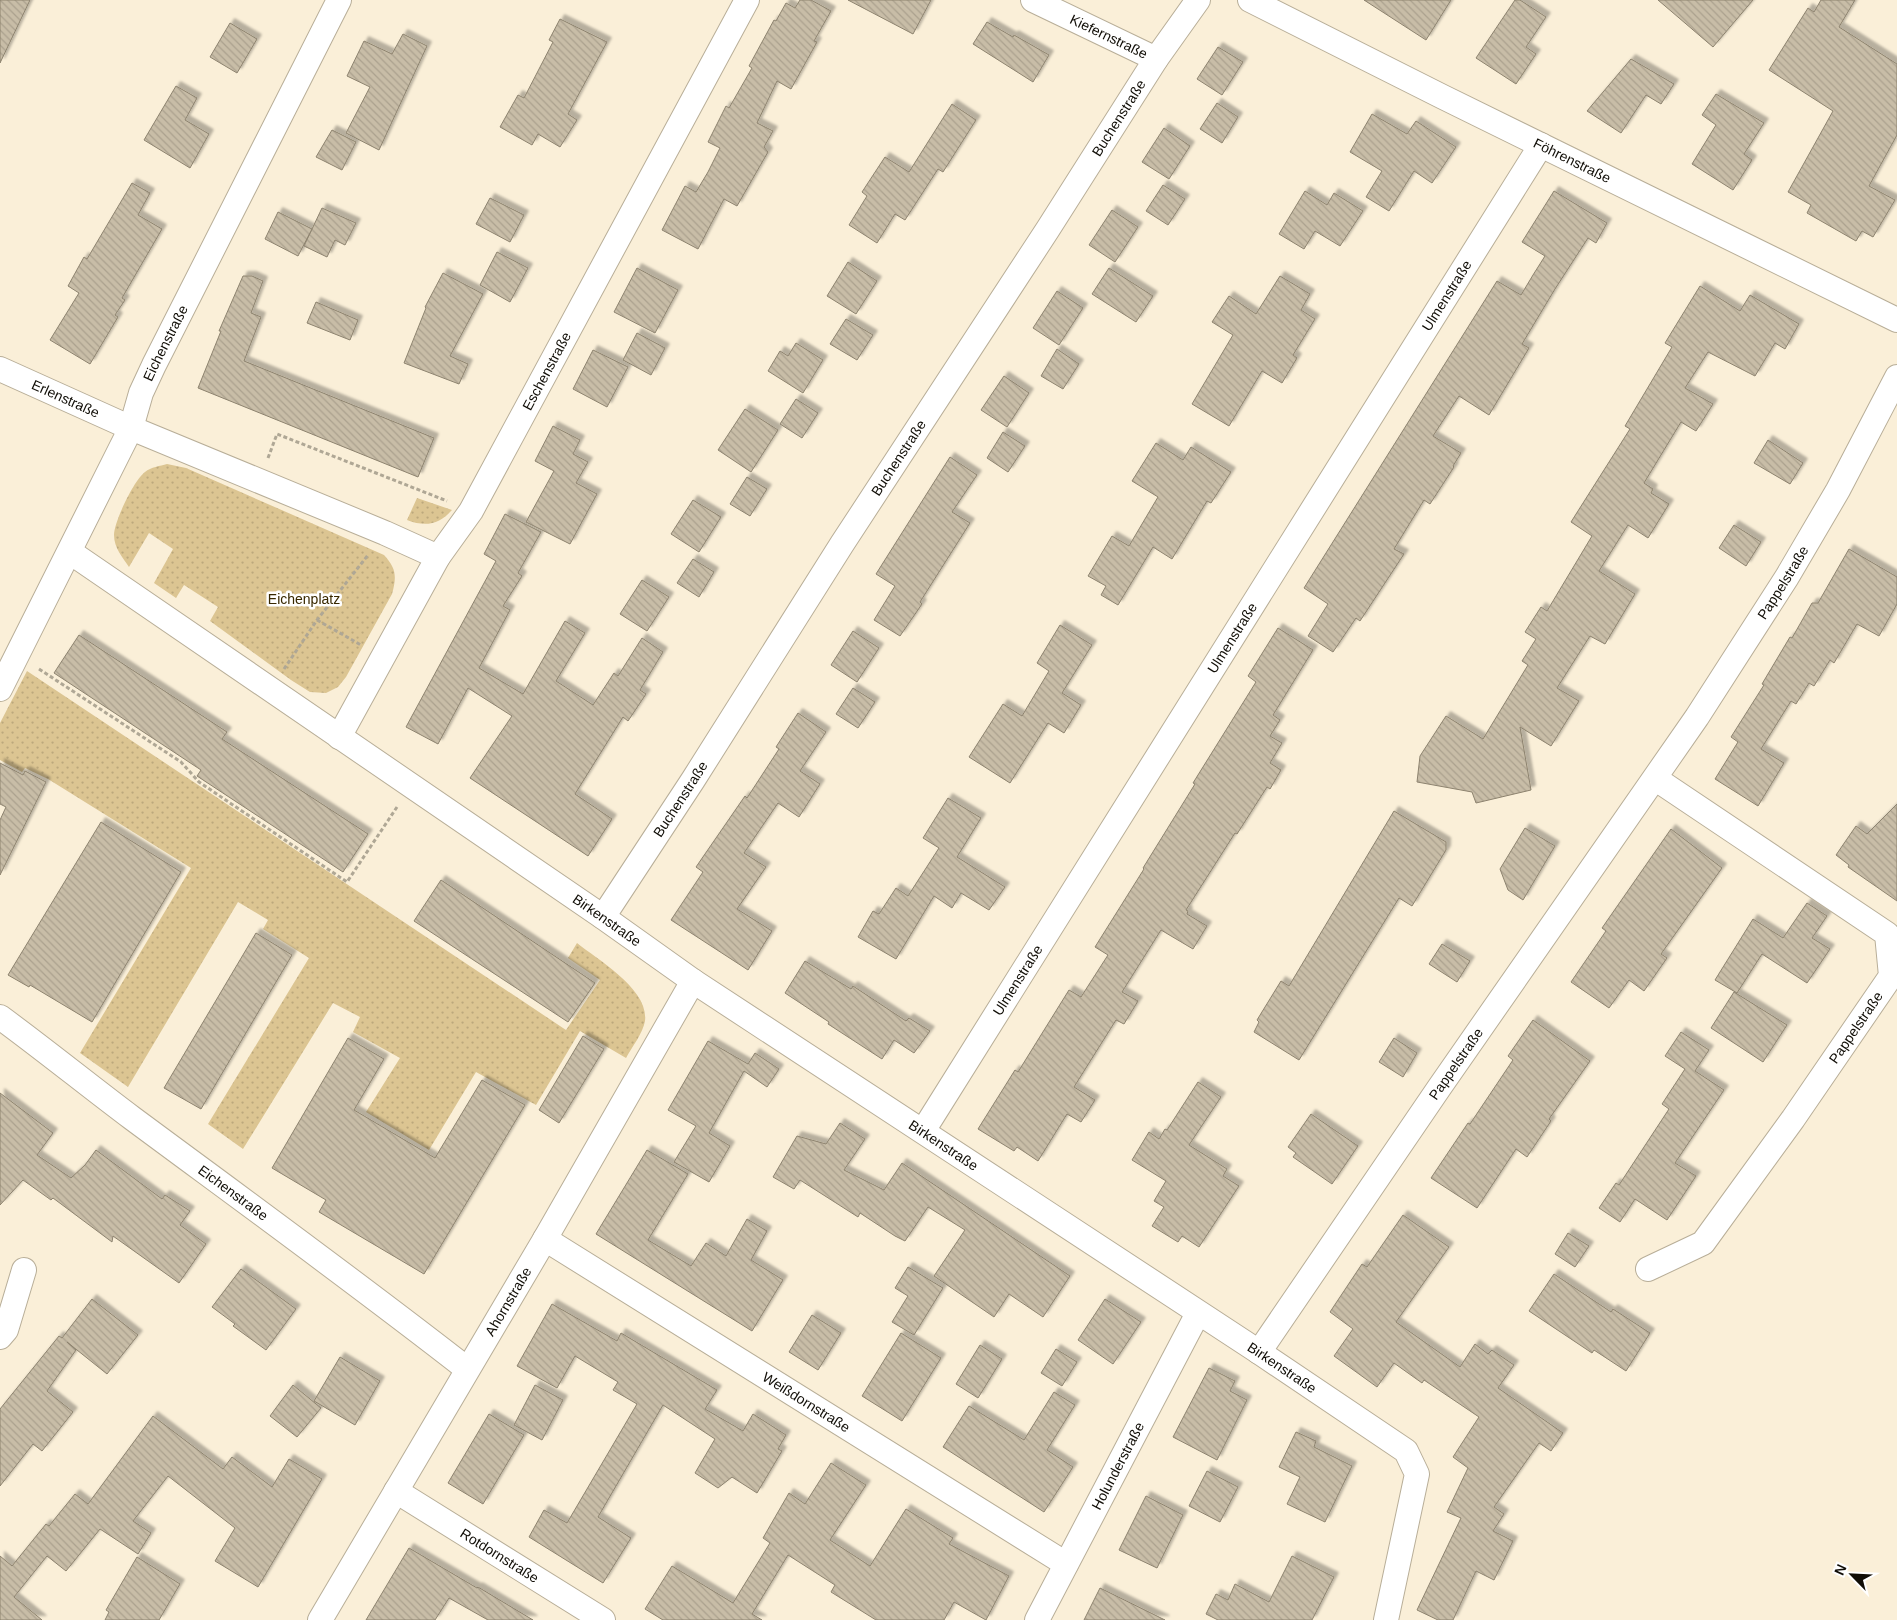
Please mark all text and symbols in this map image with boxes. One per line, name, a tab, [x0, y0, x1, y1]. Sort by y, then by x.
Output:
street label: Kiefernstraße	[1067, 11, 1150, 62]
street label: Buchenstraße	[1088, 77, 1149, 159]
street label: Föhrenstraße	[1531, 135, 1614, 186]
street label: Ulmenstraße	[1419, 257, 1475, 334]
street label: Eichenstraße	[140, 302, 191, 383]
street label: Eschenstraße	[519, 329, 574, 413]
street label: Erlenstraße	[29, 376, 102, 421]
street label: Buchenstraße	[868, 417, 929, 499]
street label: Pappelstraße	[1754, 543, 1812, 622]
park label: Eichenplatz	[268, 591, 340, 607]
street label: Ulmenstraße	[1204, 599, 1260, 676]
street label: Buchenstraße	[650, 758, 711, 840]
street label: Birkenstraße	[570, 891, 644, 950]
street label: Ulmenstraße	[989, 942, 1046, 1018]
street label: Pappelstraße	[1826, 988, 1886, 1066]
street label: Pappelstraße	[1426, 1025, 1486, 1103]
street label: Birkenstraße	[906, 1117, 981, 1174]
street label: Eichenstraße	[195, 1162, 271, 1224]
street label: Ahornstraße	[482, 1264, 535, 1339]
street label: Birkenstraße	[1245, 1339, 1320, 1396]
street label: Weißdornstraße	[760, 1369, 853, 1435]
street label: Holunderstraße	[1088, 1419, 1147, 1512]
street label: Rotdornstraße	[457, 1525, 542, 1586]
north arrow	[1827, 1550, 1877, 1600]
text: N	[1831, 1562, 1849, 1578]

